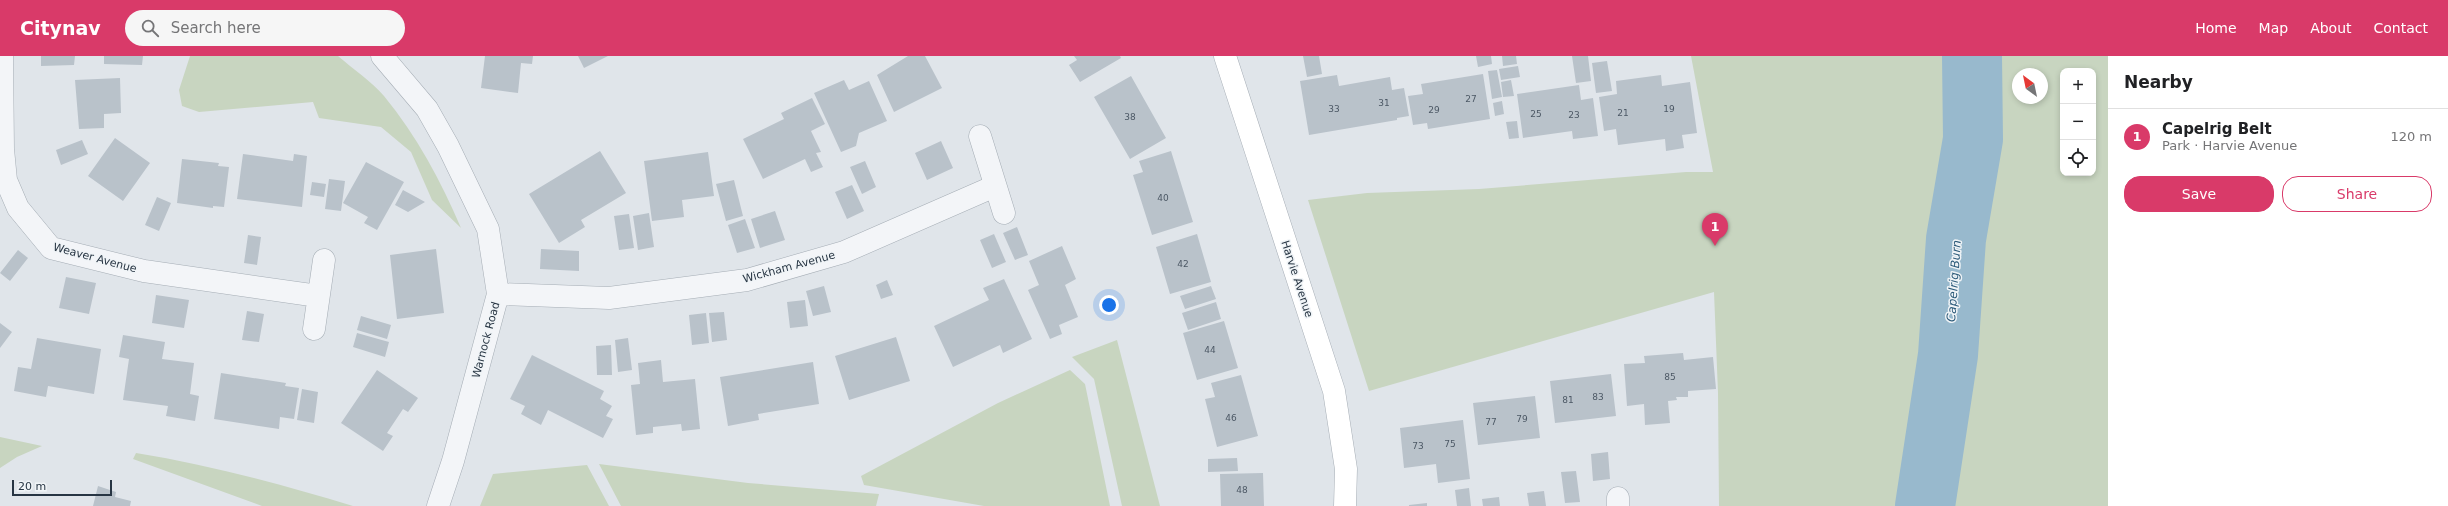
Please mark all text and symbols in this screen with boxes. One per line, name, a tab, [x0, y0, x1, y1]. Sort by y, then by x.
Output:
search box	[125, 10, 405, 46]
text: Citynav	[20, 17, 101, 39]
icon: search	[139, 17, 161, 39]
text: Search here	[171, 19, 261, 37]
text: Home	[2195, 20, 2237, 36]
text: Map	[2259, 20, 2288, 36]
text: About	[2310, 20, 2352, 36]
text: Contact	[2374, 20, 2428, 36]
north arrow	[2012, 68, 2048, 104]
map controls	[2060, 68, 2096, 176]
button: +	[2060, 68, 2096, 104]
text: Nearby	[2124, 72, 2193, 92]
house number: 27	[1465, 94, 1477, 104]
house number: 31	[1378, 98, 1390, 108]
house number: 33	[1328, 104, 1340, 114]
house number: 19	[1663, 104, 1675, 114]
button: −	[2060, 104, 2096, 140]
house number: 29	[1428, 105, 1440, 115]
house number: 21	[1617, 108, 1629, 118]
house number: 25	[1530, 109, 1542, 119]
house number: 23	[1568, 110, 1580, 120]
house number: 38	[1124, 112, 1136, 122]
text: Capelrig Belt	[2162, 120, 2272, 138]
text: 1	[2132, 129, 2142, 144]
text: 120 m	[2390, 129, 2432, 144]
text: Park · Harvie Avenue	[2162, 138, 2297, 153]
button: locate	[2060, 140, 2096, 176]
button: Save	[2124, 176, 2274, 212]
button: Share	[2282, 176, 2432, 212]
house number: 40	[1157, 193, 1169, 203]
pin: 1	[1702, 213, 1728, 246]
street label: Harvie Avenue	[1278, 239, 1316, 319]
water label: Capelrig Burn	[1944, 240, 1964, 322]
street label: Weaver Avenue	[52, 241, 138, 275]
street label: Wickham Avenue	[741, 248, 837, 286]
house number: 42	[1177, 259, 1189, 269]
your location	[1099, 295, 1119, 315]
street label: Warnock Road	[470, 300, 502, 380]
house number: 44	[1204, 345, 1216, 355]
house number: 85	[1664, 372, 1676, 382]
house number: 83	[1592, 392, 1604, 402]
house number: 81	[1562, 395, 1574, 405]
house number: 46	[1225, 413, 1237, 423]
house number: 79	[1516, 414, 1528, 424]
house number: 77	[1485, 417, 1497, 427]
house number: 75	[1444, 439, 1456, 449]
house number: 73	[1412, 441, 1424, 451]
scale bar	[12, 478, 112, 497]
text: 20 m	[18, 480, 46, 493]
house number: 48	[1236, 485, 1248, 495]

